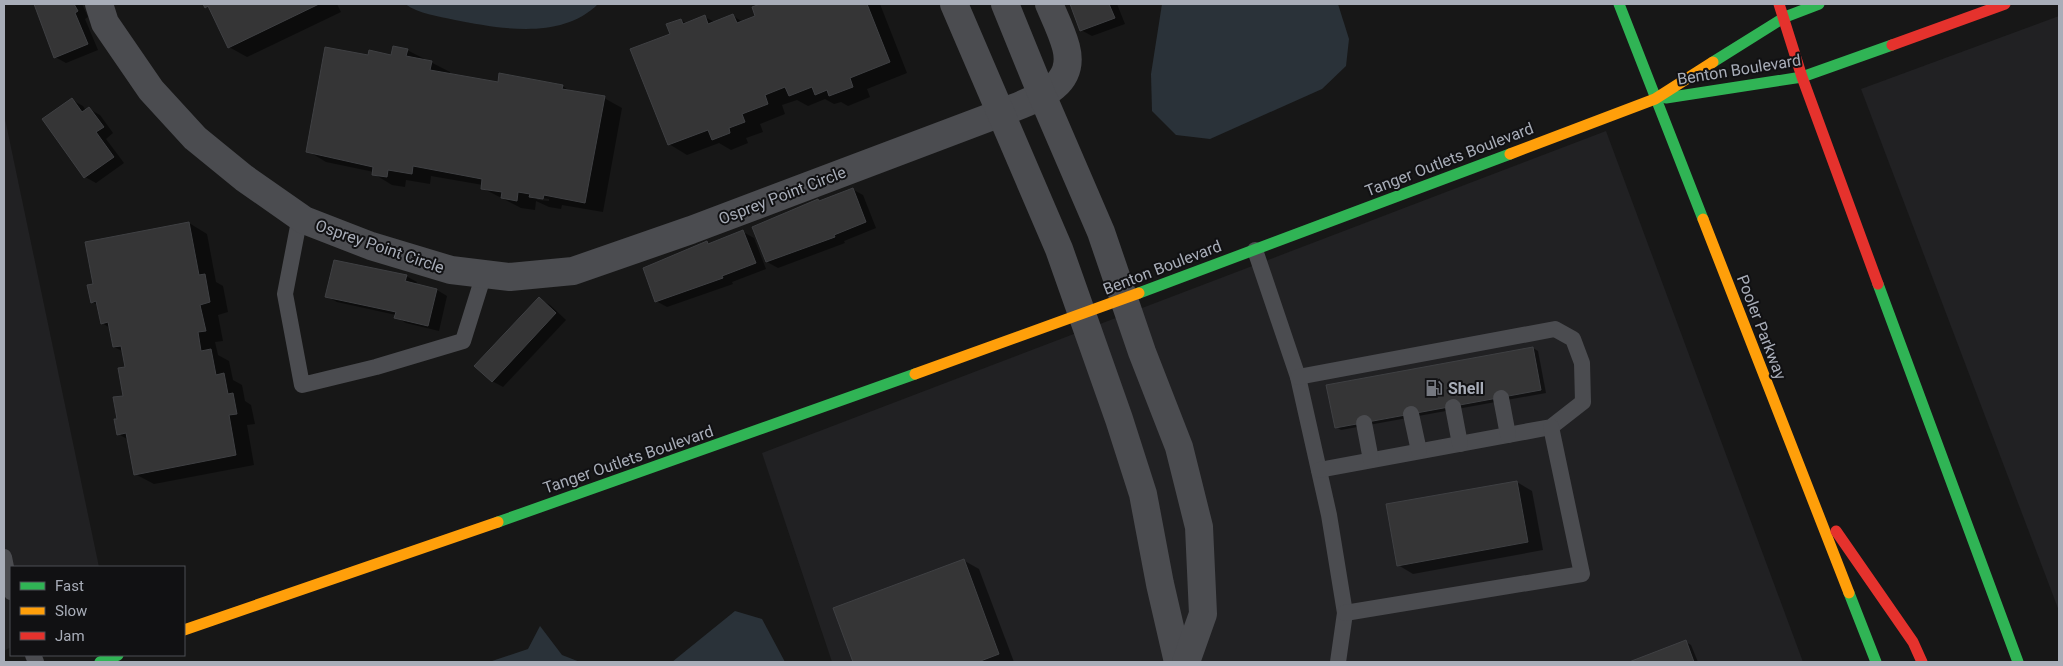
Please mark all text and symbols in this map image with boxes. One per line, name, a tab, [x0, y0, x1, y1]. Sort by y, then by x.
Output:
street label: Benton Boulevard	[1676, 50, 1802, 89]
street label: Tanger Outlets Boulevard	[1362, 119, 1536, 200]
street label: Osprey Point Circle	[716, 162, 849, 228]
street label: Osprey Point Circle	[313, 216, 447, 277]
street label: Benton Boulevard	[1100, 236, 1224, 299]
street label: Pooler Parkway	[1733, 272, 1790, 383]
fuel station icon: Shell	[1424, 378, 1444, 398]
place label: Shell	[1448, 379, 1484, 398]
street label: Tanger Outlets Boulevard	[541, 421, 716, 498]
legend	[10, 566, 185, 656]
text: Fast	[55, 577, 84, 595]
text: Slow	[55, 602, 87, 620]
text: Jam	[55, 627, 85, 645]

